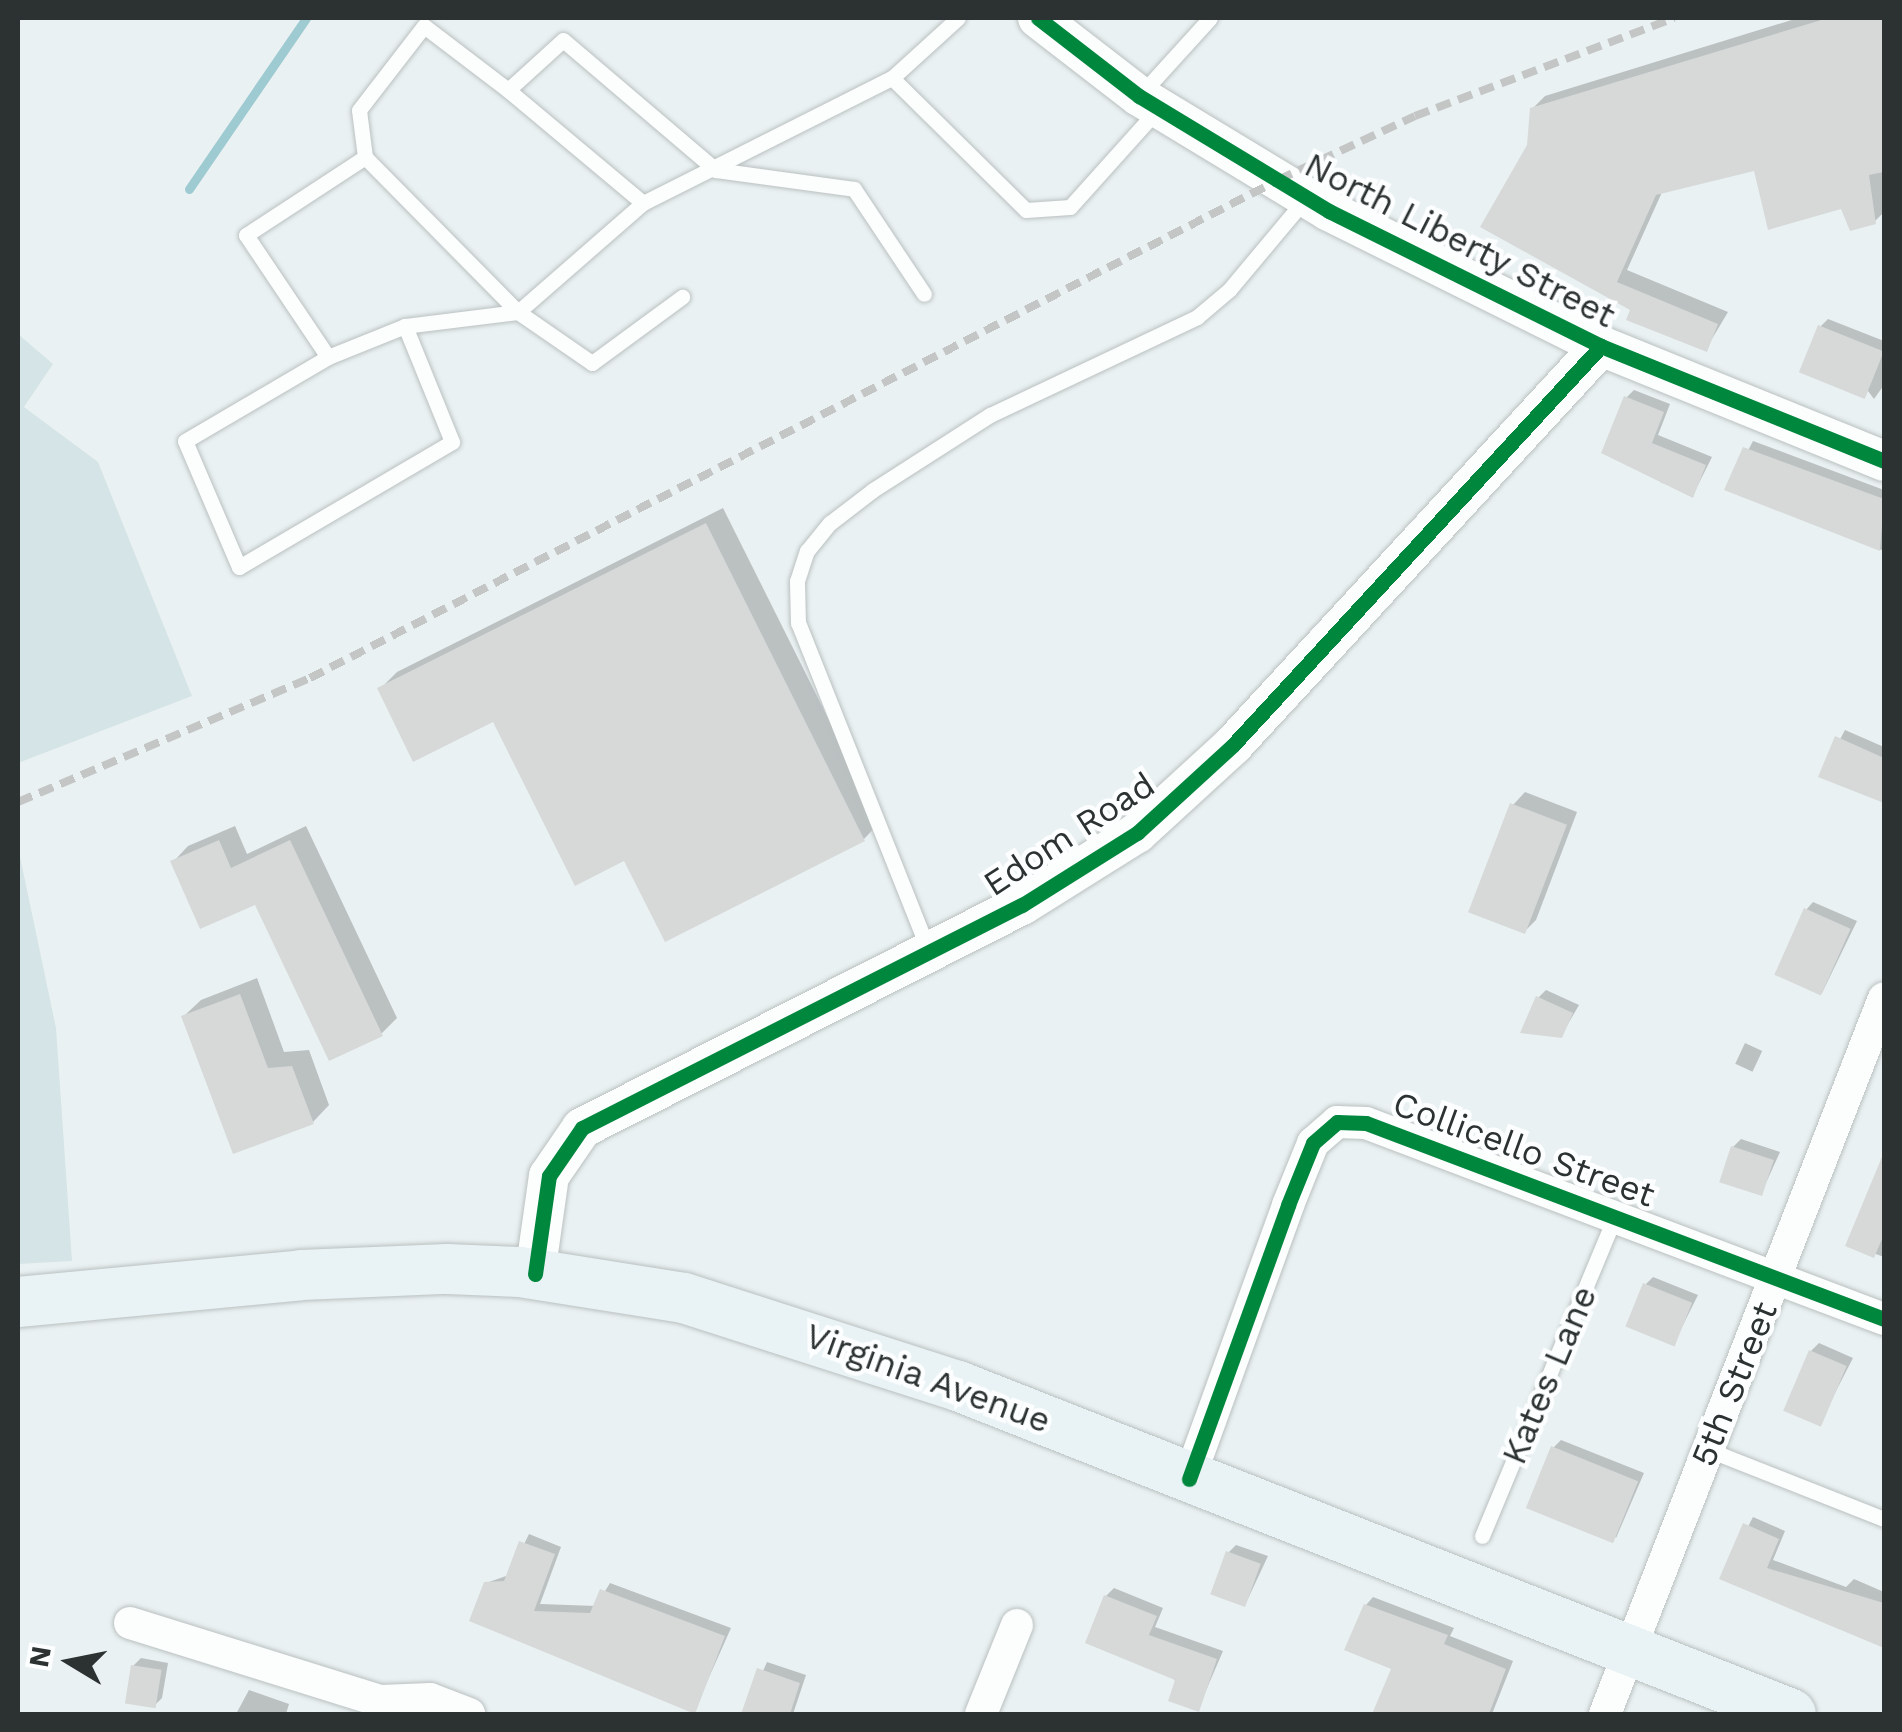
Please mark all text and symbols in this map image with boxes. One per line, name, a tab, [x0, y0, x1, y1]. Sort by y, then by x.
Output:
street label: North Liberty Street	[1297, 143, 1623, 337]
street label: Edom Road	[976, 763, 1162, 905]
street label: Collicello Street	[1387, 1082, 1661, 1216]
street label: Kates Lane	[1493, 1280, 1605, 1470]
street label: 5th Street	[1682, 1295, 1786, 1473]
street label: Virginia Avenue	[799, 1314, 1057, 1442]
north arrow	[20, 1612, 120, 1712]
text: N	[22, 1644, 58, 1670]

